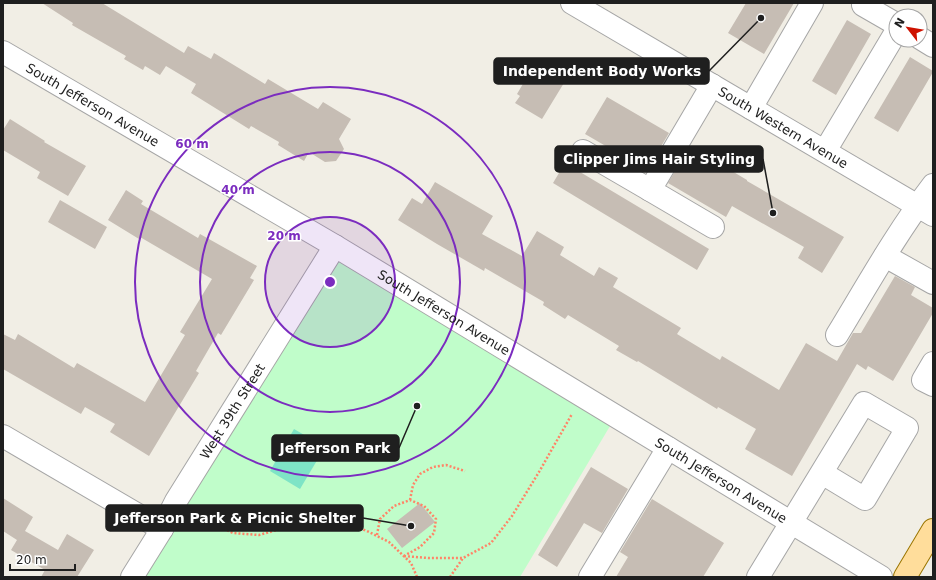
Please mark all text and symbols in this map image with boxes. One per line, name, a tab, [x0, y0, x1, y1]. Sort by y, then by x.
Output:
north arrow	[888, 8, 928, 48]
text: N	[892, 16, 908, 30]
callout: Independent Body Works	[494, 58, 709, 84]
street label: South Jefferson Avenue	[24, 60, 162, 149]
text: Independent Body Works	[503, 63, 701, 79]
street label: South Western Avenue	[716, 83, 851, 171]
text: 60 m	[175, 137, 209, 151]
callout: Clipper Jims Hair Styling	[555, 146, 763, 172]
text: Clipper Jims Hair Styling	[563, 151, 755, 167]
text: 40 m	[221, 183, 255, 197]
text: 20 m	[267, 229, 301, 243]
street label: South Jefferson Avenue	[375, 266, 513, 358]
centre of rings	[323, 275, 337, 289]
street label: West 39th Street	[197, 360, 268, 462]
street label: South Jefferson Avenue	[652, 434, 790, 526]
callout: Jefferson Park	[272, 435, 399, 461]
text: Jefferson Park	[279, 440, 391, 456]
callout: Jefferson Park & Picnic Shelter	[106, 505, 363, 531]
text: Jefferson Park & Picnic Shelter	[113, 510, 356, 526]
scale bar	[10, 546, 75, 572]
text: 20 m	[16, 553, 47, 567]

